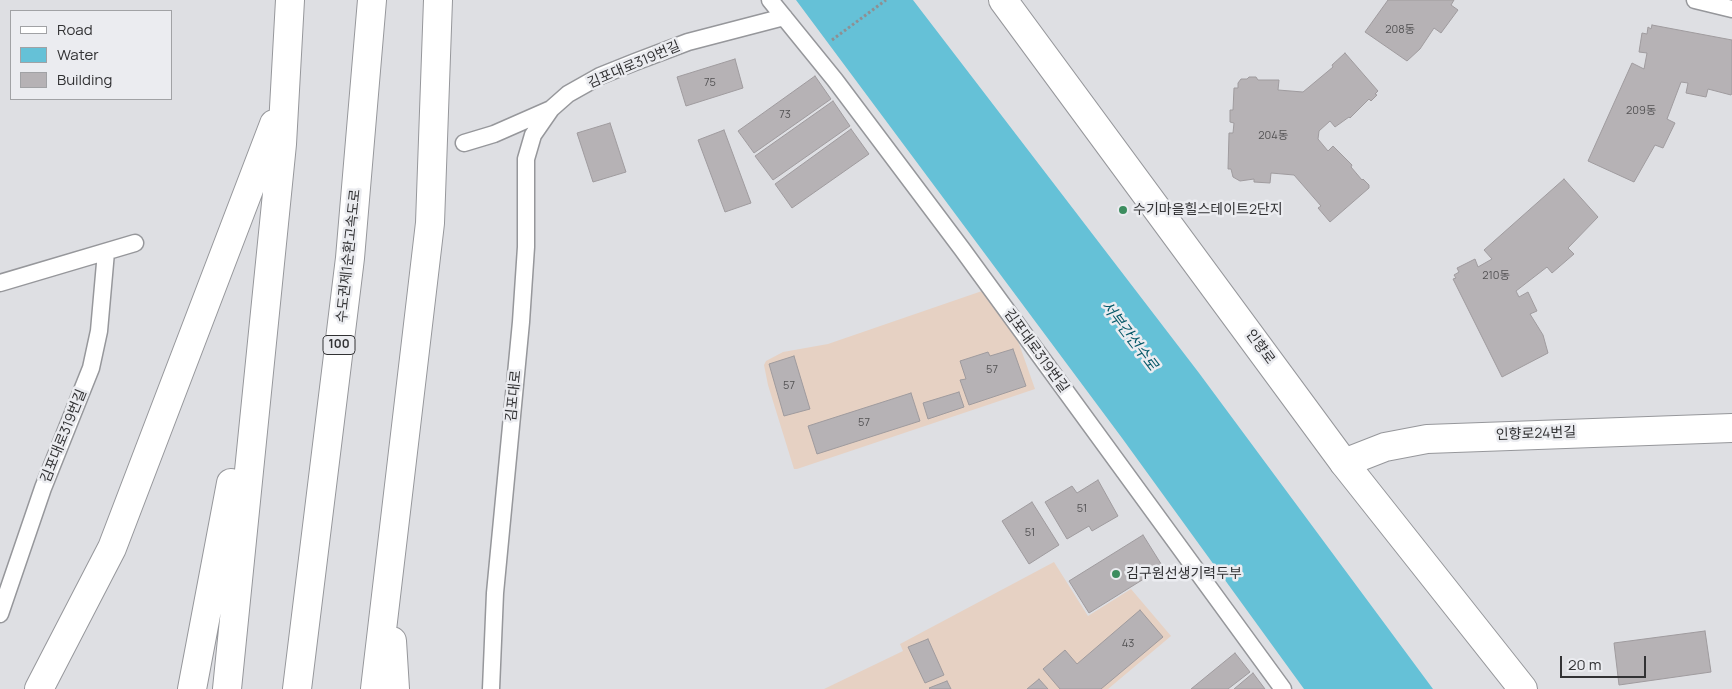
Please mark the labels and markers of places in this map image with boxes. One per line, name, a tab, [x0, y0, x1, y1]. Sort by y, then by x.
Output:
place label: 수기마을힐스테이트2단지	[1133, 202, 1283, 218]
marker: 수기마을힐스테이트2단지	[1117, 204, 1129, 216]
place label: 김구원선생기력두부	[1126, 566, 1242, 582]
marker: 김구원선생기력두부	[1110, 568, 1122, 580]

